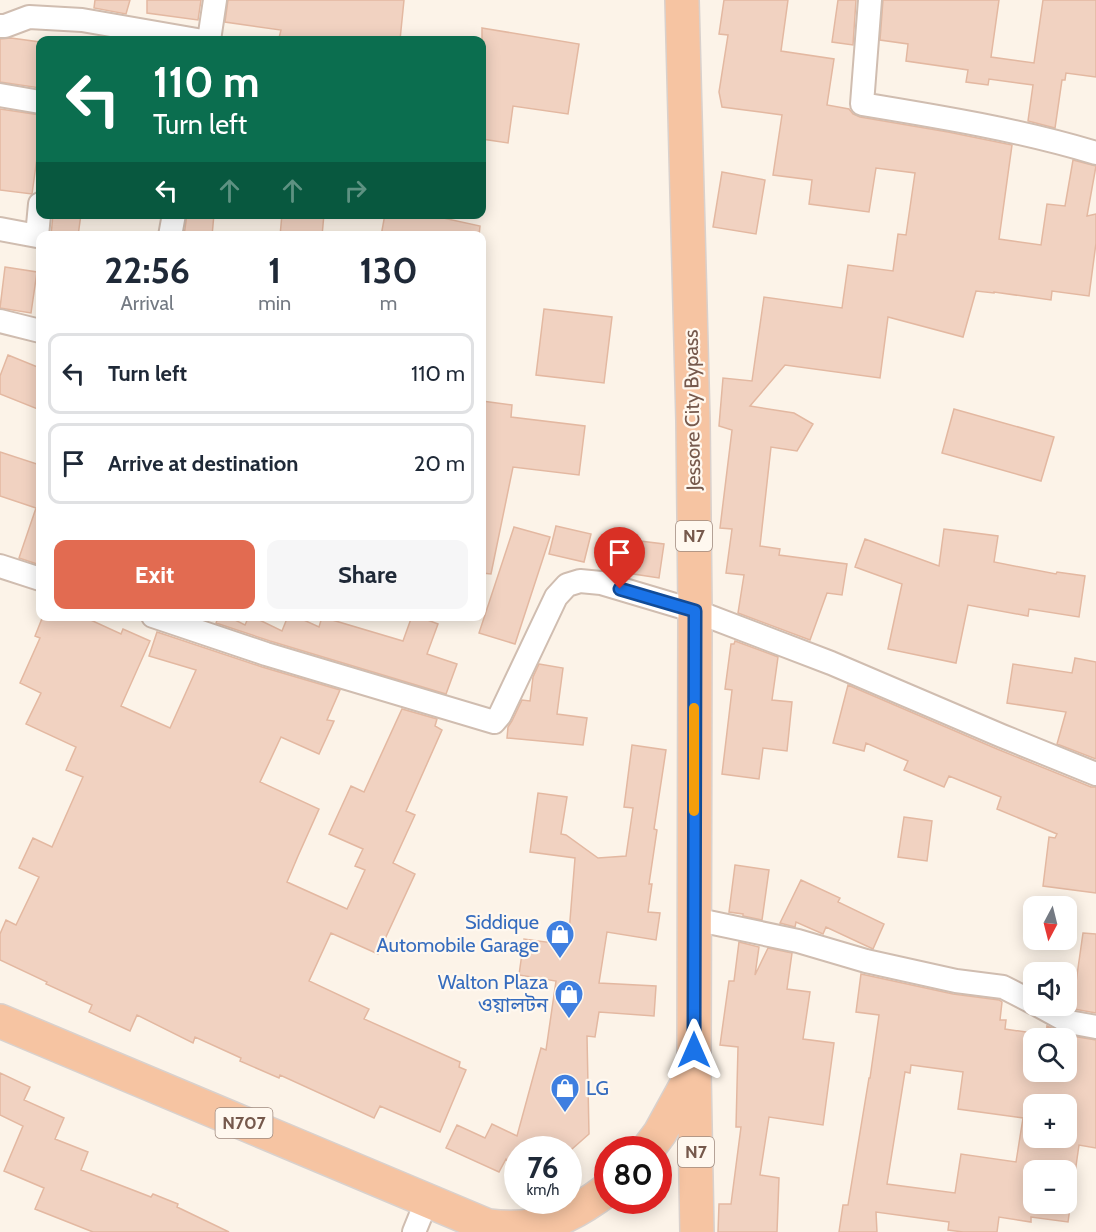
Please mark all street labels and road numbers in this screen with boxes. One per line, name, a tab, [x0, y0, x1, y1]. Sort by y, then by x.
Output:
street label: Jessore City Bypass	[679, 329, 705, 492]
road number: N7	[676, 521, 712, 551]
road number: N707	[216, 1108, 272, 1138]
road number: N7	[678, 1137, 714, 1167]

